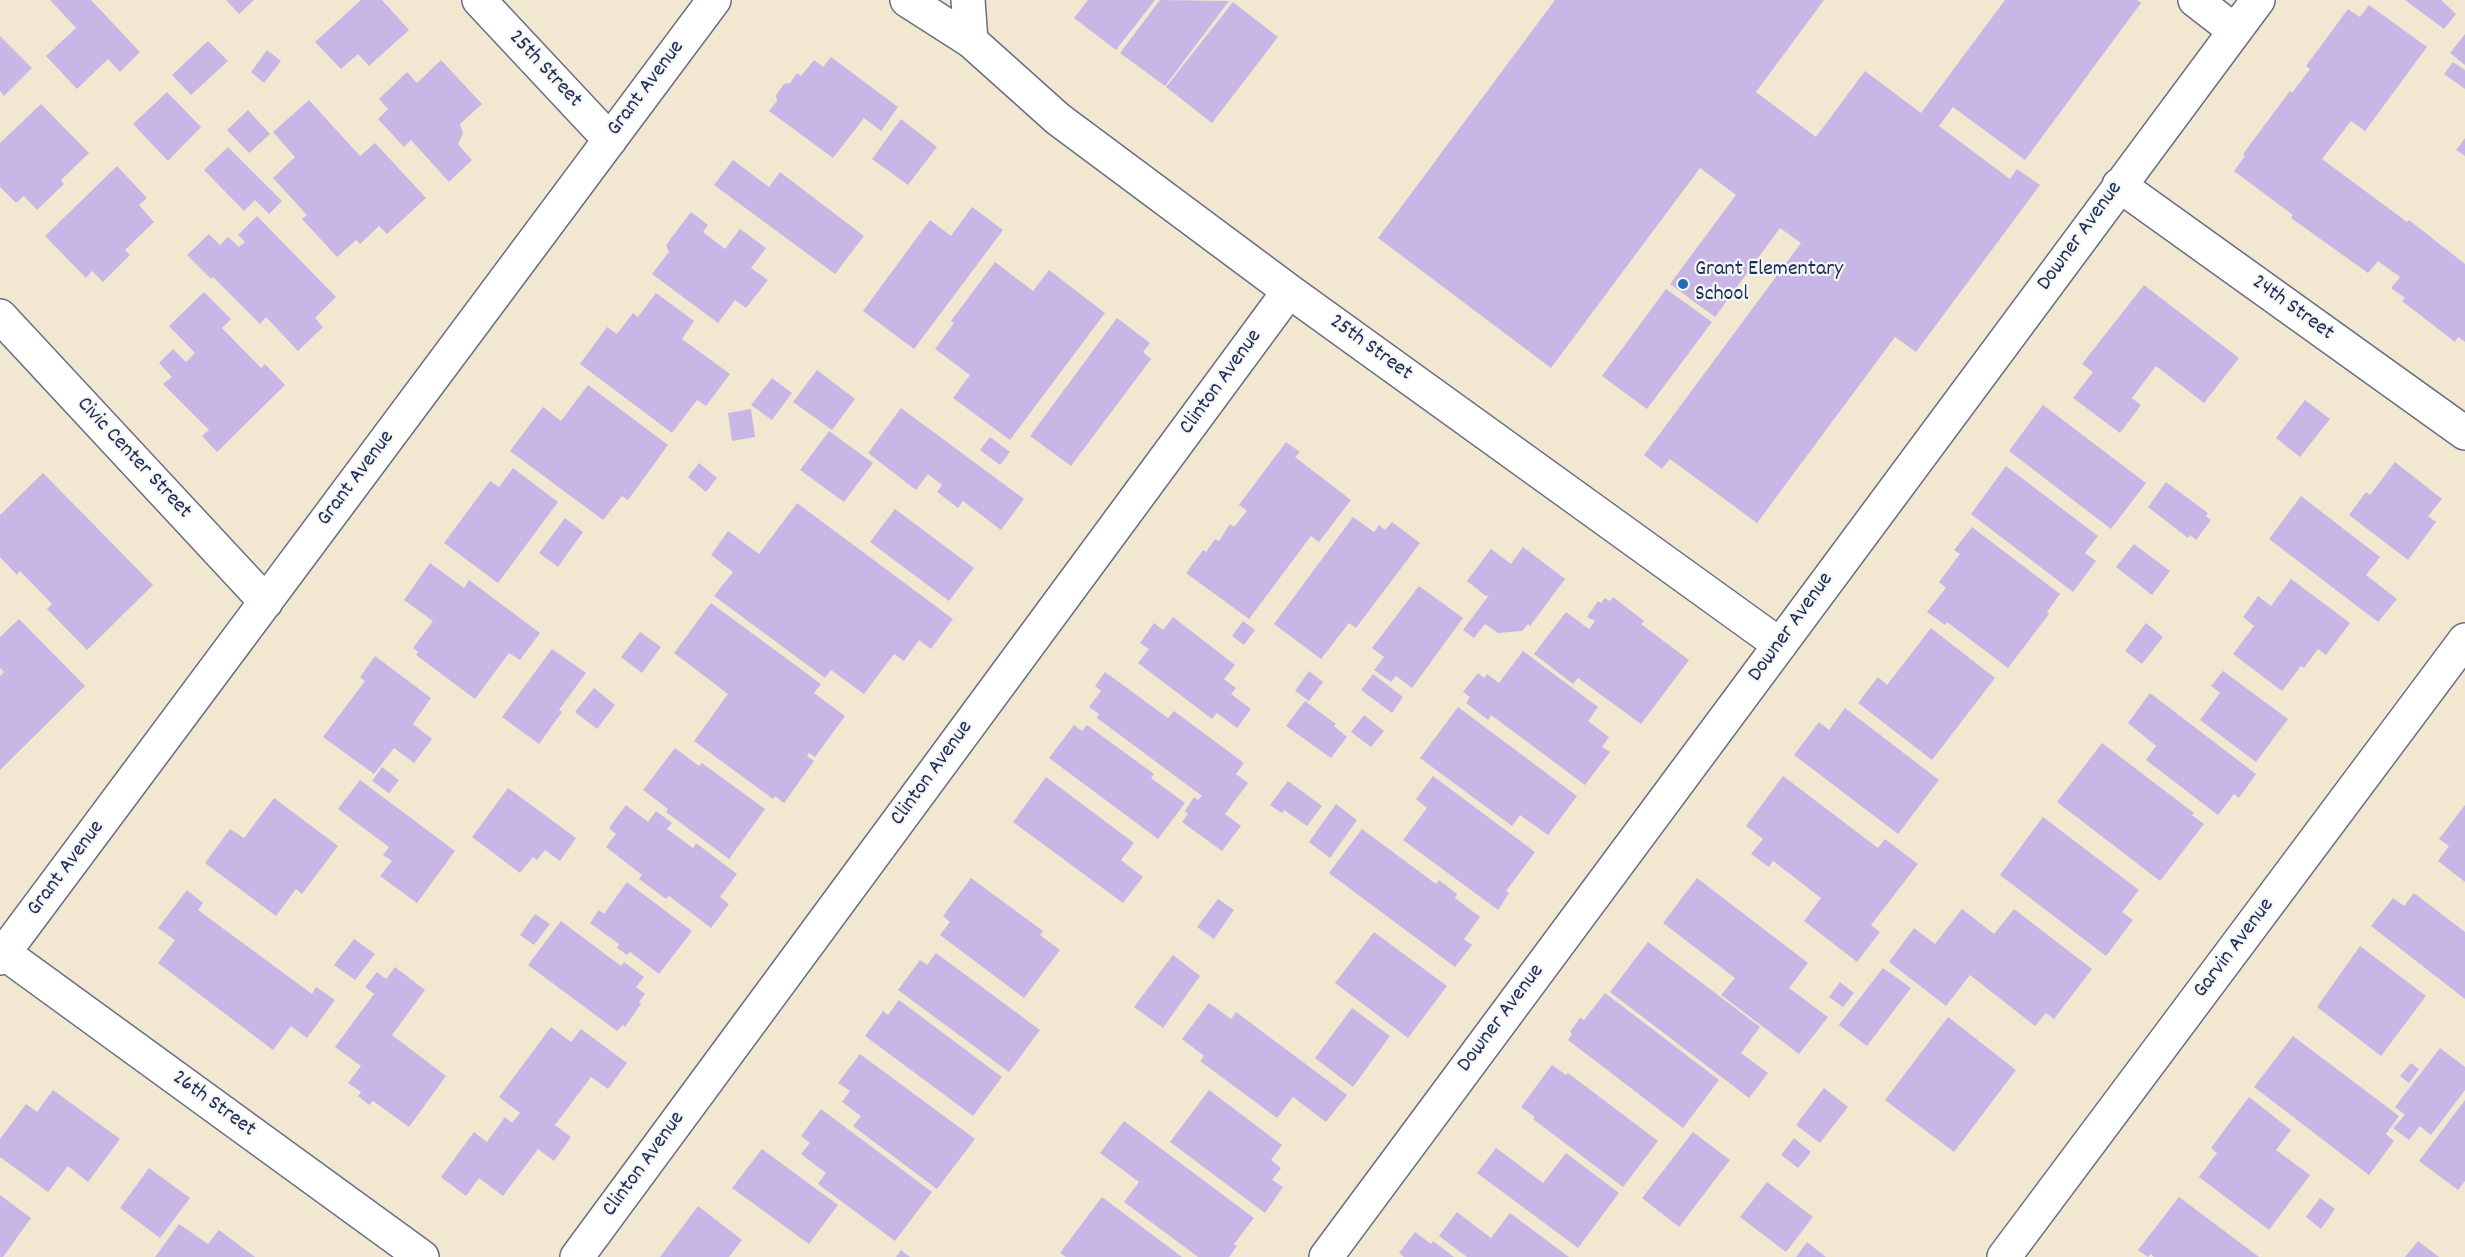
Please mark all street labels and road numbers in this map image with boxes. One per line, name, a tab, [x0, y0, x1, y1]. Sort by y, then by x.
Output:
street label: 25th Street	[501, 26, 587, 114]
street label: Grant Avenue	[602, 36, 692, 142]
street label: Downer Avenue	[2033, 177, 2129, 297]
street label: 24th Street	[2246, 270, 2338, 348]
street label: 25th Street	[1323, 310, 1417, 388]
street label: Clinton Avenue	[1175, 325, 1269, 441]
street label: Civic Center Street	[70, 393, 196, 525]
street label: Grant Avenue	[312, 426, 402, 532]
street label: Downer Avenue	[1744, 568, 1840, 688]
street label: Clinton Avenue	[886, 716, 980, 832]
street label: Grant Avenue	[22, 816, 112, 922]
street label: Garvin Avenue	[2189, 894, 2281, 1004]
street label: Downer Avenue	[1453, 960, 1551, 1078]
street label: 26th Street	[166, 1066, 260, 1144]
street label: Clinton Avenue	[598, 1107, 692, 1223]

